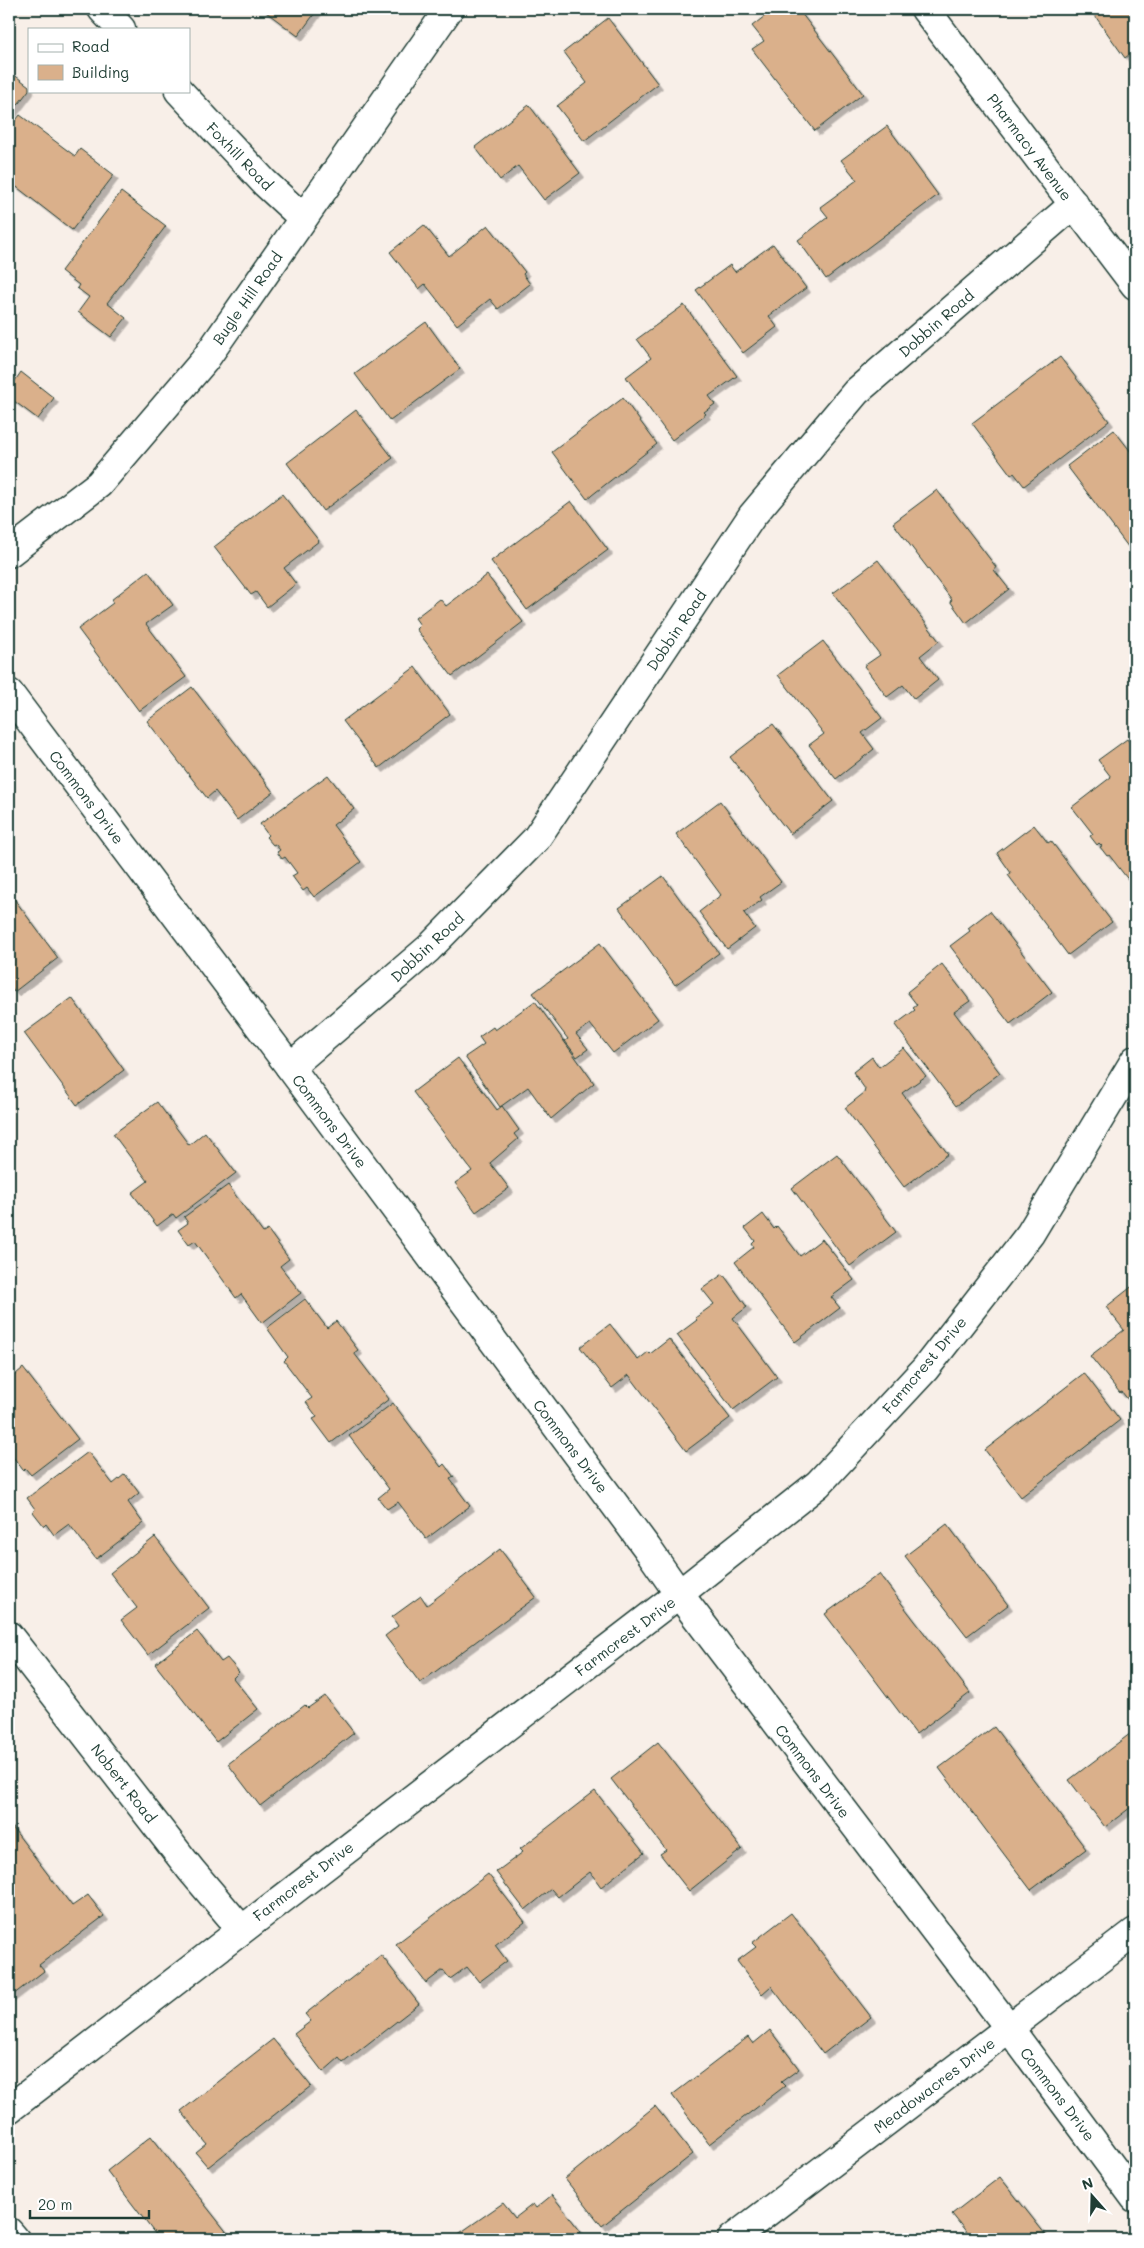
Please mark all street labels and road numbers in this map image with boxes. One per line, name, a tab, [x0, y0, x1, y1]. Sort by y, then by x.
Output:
street label: Pharmacy Avenue	[983, 89, 1077, 205]
street label: Foxhill Road	[202, 118, 278, 194]
street label: Bugle Hill Road	[208, 248, 286, 348]
street label: Dobbin Road	[894, 285, 978, 361]
street label: Dobbin Road	[642, 586, 710, 674]
street label: Commons Drive	[45, 746, 129, 848]
street label: Dobbin Road	[386, 908, 468, 986]
street label: Commons Drive	[288, 1070, 372, 1172]
street label: Farmcrest Drive	[877, 1312, 971, 1418]
street label: Commons Drive	[529, 1395, 613, 1497]
street label: Farmcrest Drive	[571, 1592, 679, 1680]
street label: Commons Drive	[771, 1720, 855, 1822]
street label: Nobert Road	[87, 1739, 161, 1827]
street label: Farmcrest Drive	[249, 1837, 357, 1925]
street label: Meadowacres Drive	[869, 2033, 999, 2137]
street label: Commons Drive	[1016, 2043, 1100, 2145]

